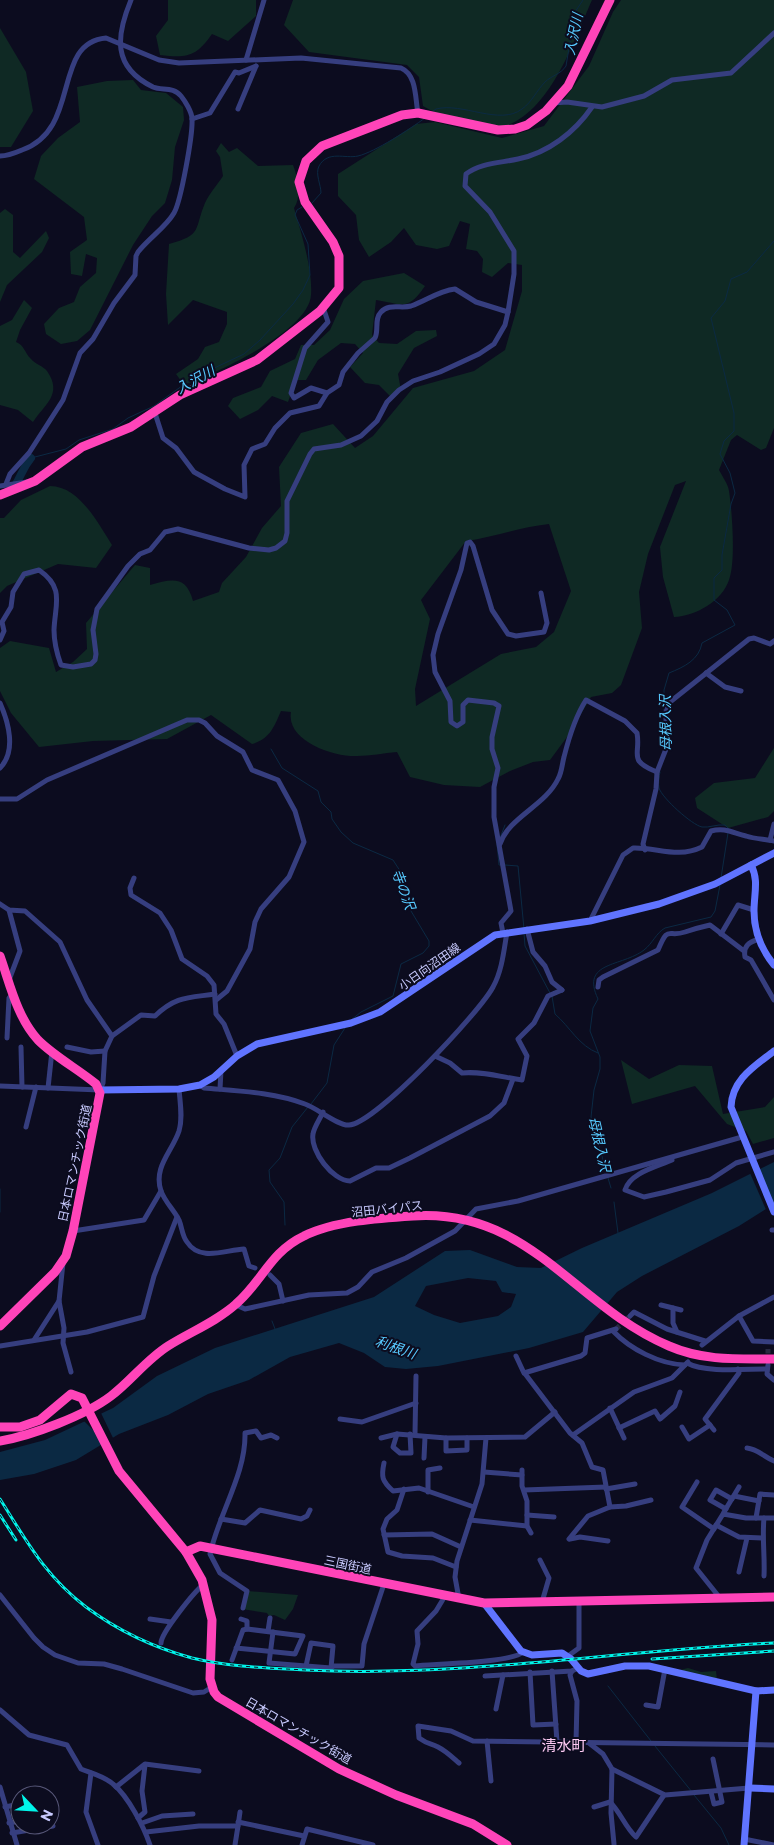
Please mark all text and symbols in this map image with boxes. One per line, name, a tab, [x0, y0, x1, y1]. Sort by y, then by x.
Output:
water label: 入沢川	[560, 10, 586, 56]
water label: 入沢川	[173, 360, 219, 397]
water label: 母根入沢	[656, 693, 674, 751]
water label: 寺の沢	[389, 866, 420, 914]
street label: 小日向沼田線	[395, 940, 463, 992]
street label: 日本ロマンチック街道	[55, 1103, 93, 1223]
water label: 母根入沢	[585, 1115, 615, 1175]
street label: 沼田バイパス	[351, 1197, 423, 1219]
water label: 利根川	[373, 1332, 421, 1363]
street label: 三国街道	[323, 1552, 373, 1576]
street label: 日本ロマンチック街道	[244, 1694, 354, 1766]
district label: 清水町	[541, 1736, 587, 1754]
north arrow	[10, 1785, 60, 1835]
text: N	[37, 1807, 57, 1824]

